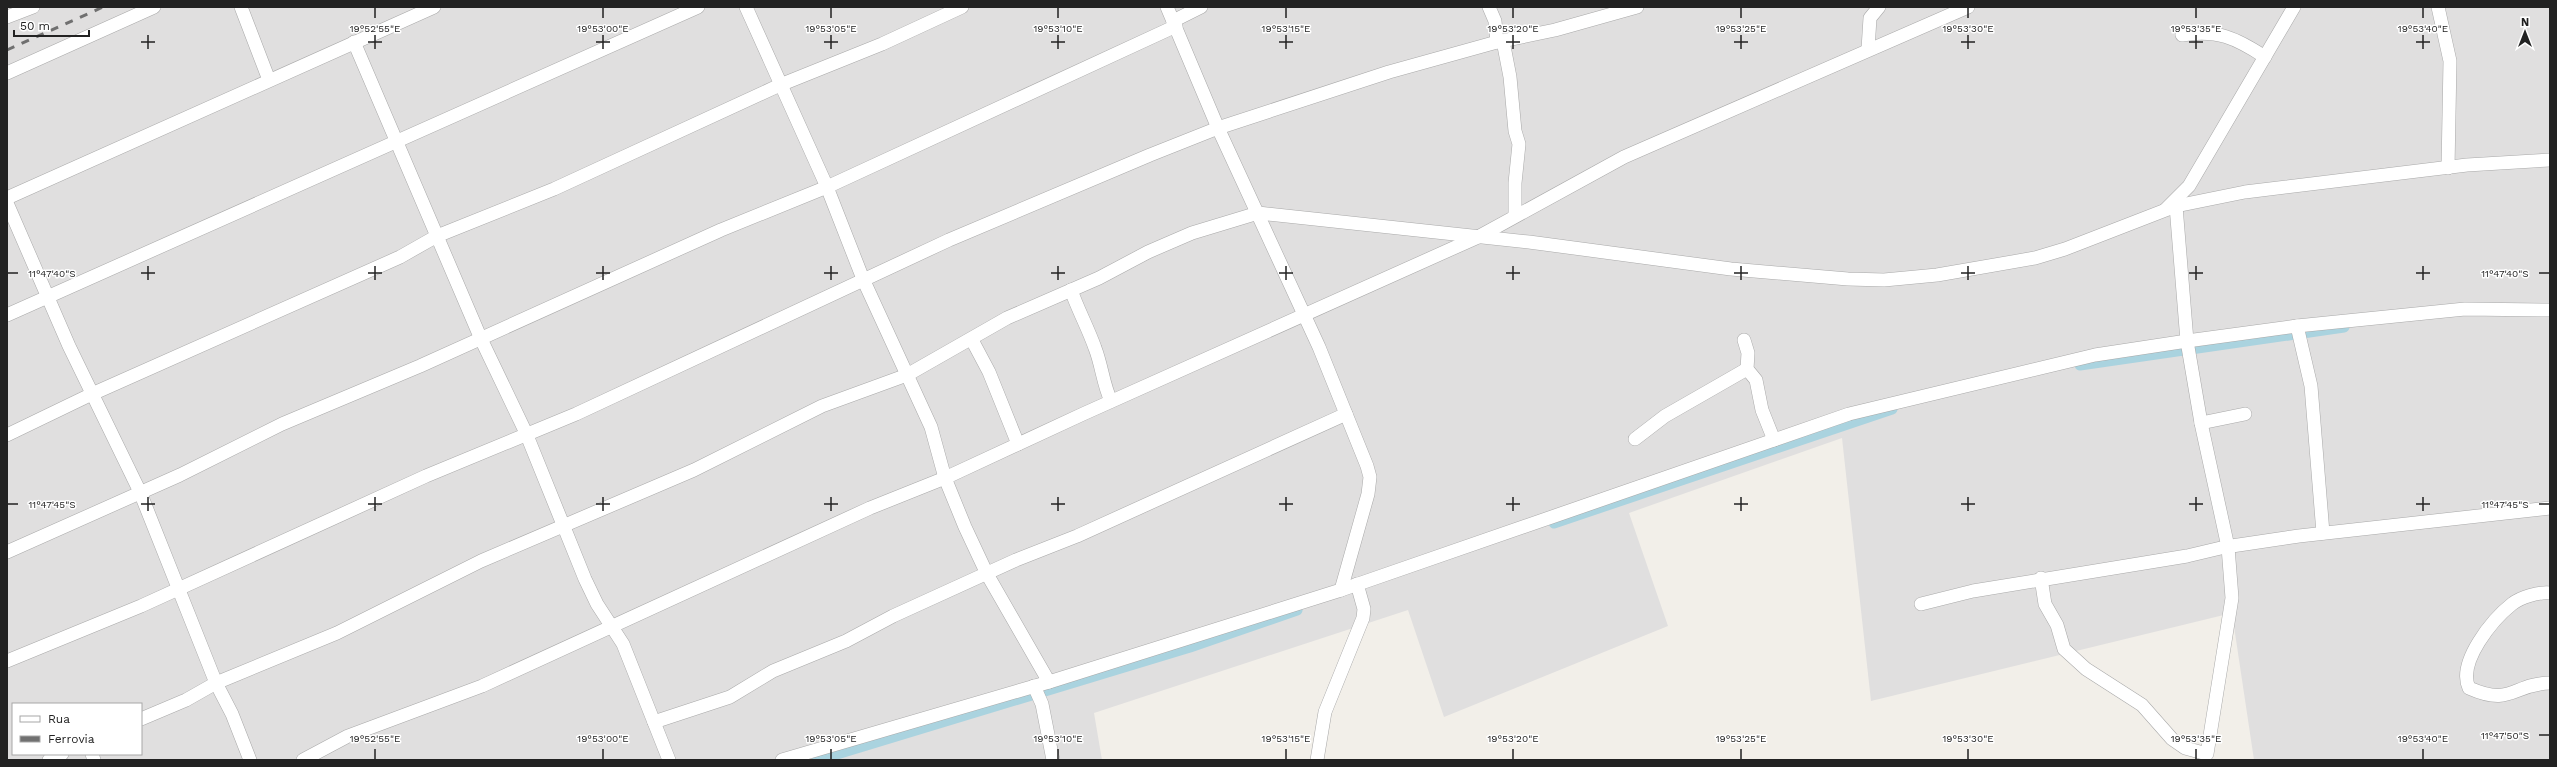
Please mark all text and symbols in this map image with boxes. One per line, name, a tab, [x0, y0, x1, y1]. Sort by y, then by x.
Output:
scale bar	[14, 12, 89, 38]
north arrow	[2505, 12, 2545, 52]
text: N	[2521, 16, 2529, 29]
text: 50 m	[20, 19, 50, 33]
text: 19°52'55"E	[350, 23, 400, 34]
text: 19°53'00"E	[577, 23, 629, 34]
text: 19°53'05"E	[805, 23, 857, 34]
text: 19°53'10"E	[1033, 23, 1083, 34]
text: 19°53'15"E	[1262, 23, 1310, 34]
text: 19°53'20"E	[1487, 23, 1539, 34]
text: 19°53'25"E	[1716, 23, 1766, 34]
text: 19°53'30"E	[1942, 23, 1994, 34]
text: 19°53'35"E	[2171, 23, 2221, 34]
text: 19°53'40"E	[2398, 23, 2448, 34]
text: 11°47'40"S	[28, 268, 76, 279]
text: 11°47'40"S	[2481, 268, 2529, 279]
text: 11°47'45"S	[28, 499, 76, 510]
text: 11°47'45"S	[2481, 499, 2529, 510]
legend	[12, 703, 142, 755]
text: Rua	[48, 712, 70, 726]
text: 11°47'50"S	[2481, 730, 2529, 741]
text: Ferrovia	[48, 732, 95, 746]
text: 19°52'55"E	[350, 733, 400, 744]
text: 19°53'00"E	[577, 733, 629, 744]
text: 19°53'05"E	[805, 733, 857, 744]
text: 19°53'10"E	[1033, 733, 1083, 744]
text: 19°53'15"E	[1262, 733, 1310, 744]
text: 19°53'20"E	[1487, 733, 1539, 744]
text: 19°53'25"E	[1716, 733, 1766, 744]
text: 19°53'30"E	[1942, 733, 1994, 744]
text: 19°53'35"E	[2171, 733, 2221, 744]
text: 19°53'40"E	[2398, 733, 2448, 744]

